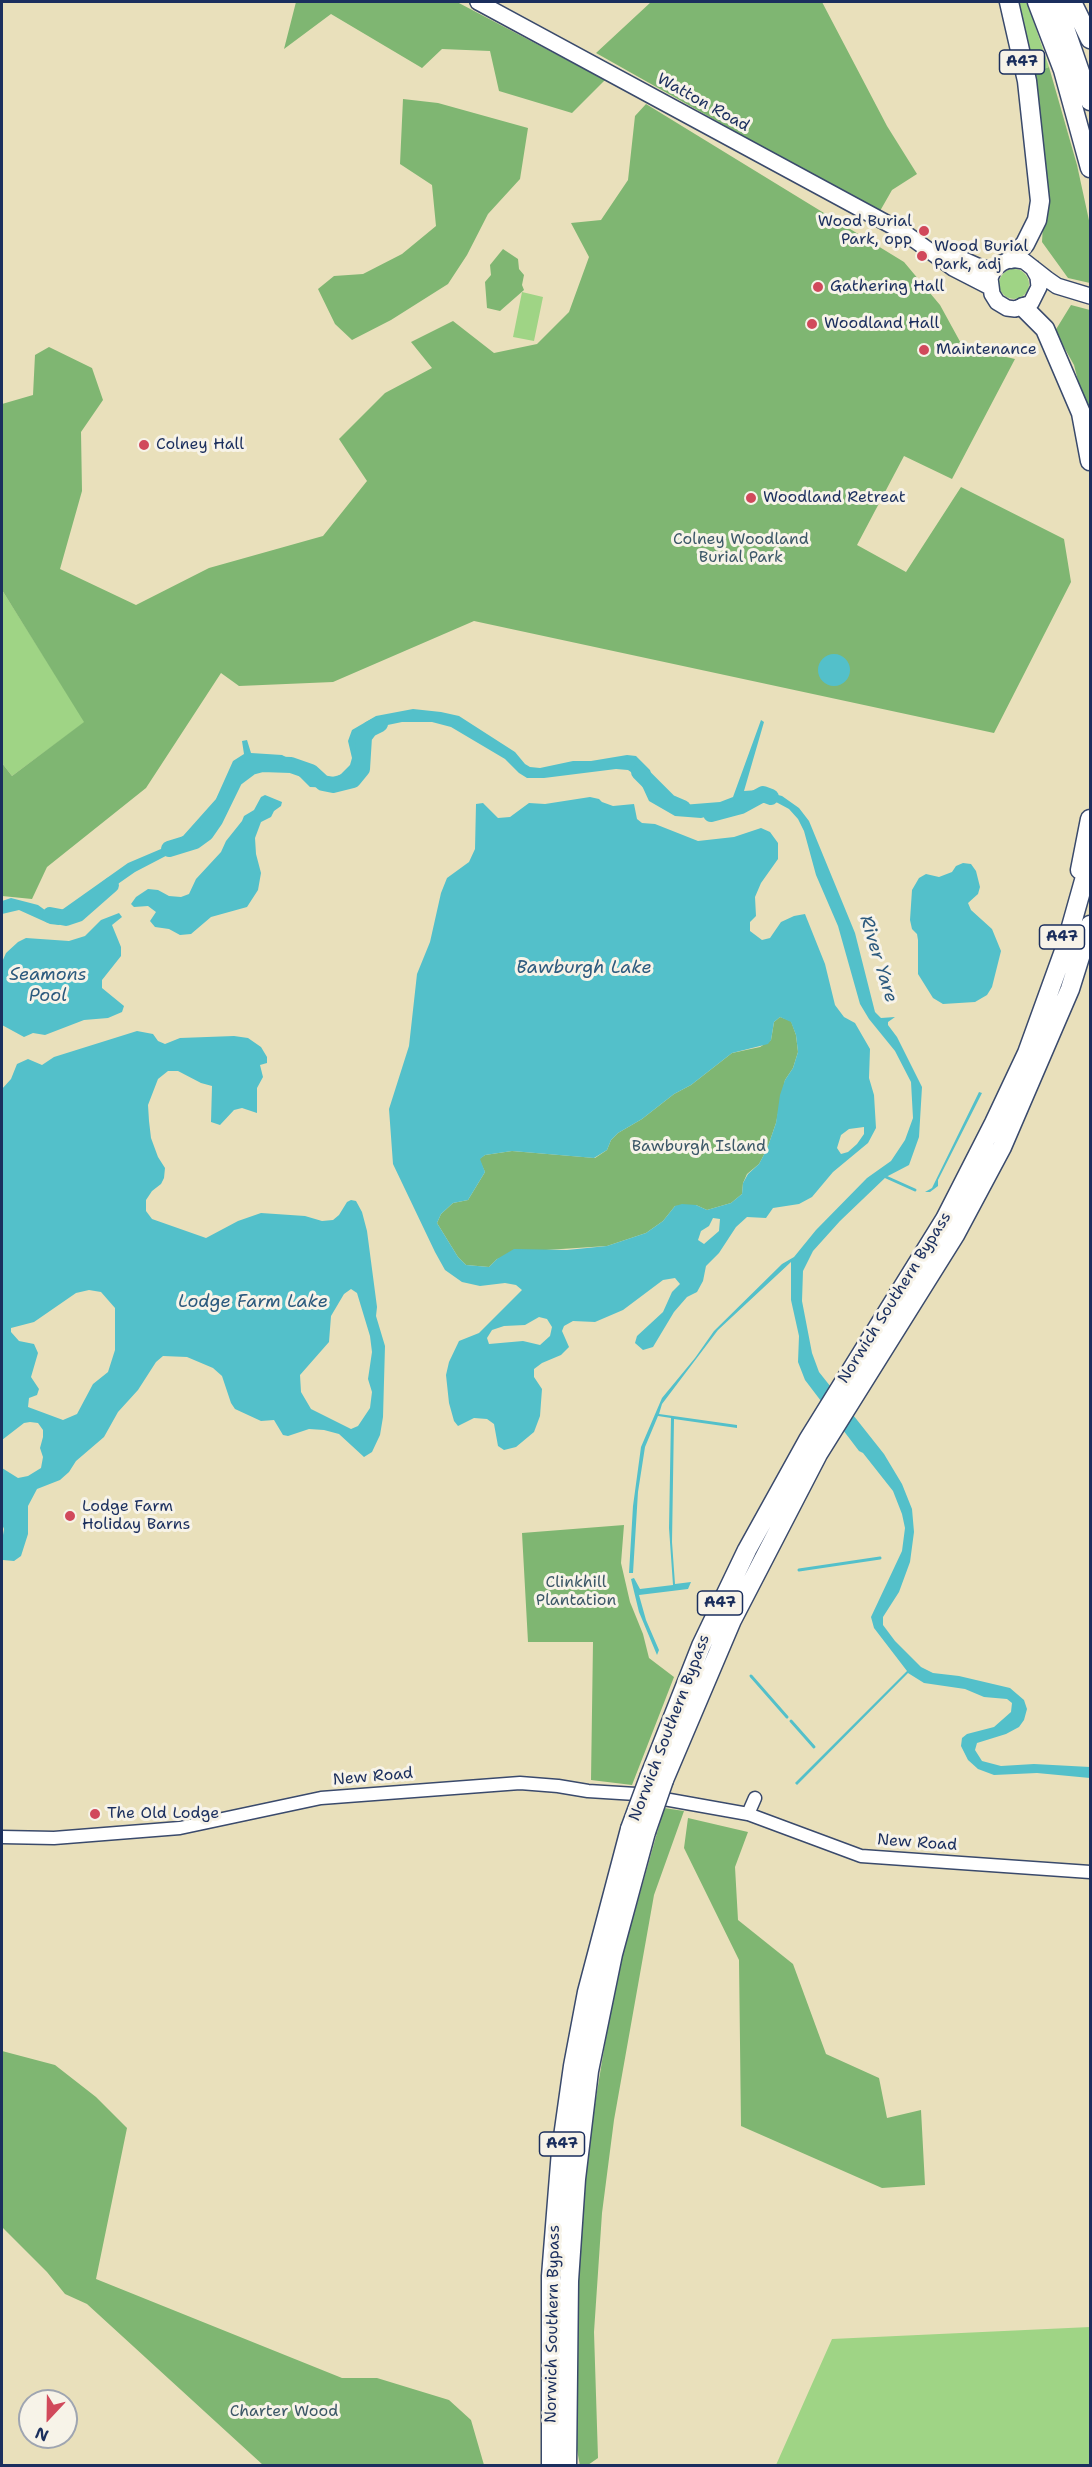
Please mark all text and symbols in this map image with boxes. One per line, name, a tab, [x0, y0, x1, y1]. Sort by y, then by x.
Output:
road number: A47	[1000, 50, 1044, 74]
street label: Watton Road	[653, 70, 753, 136]
place label: Wood Burial Park, opp	[818, 212, 912, 250]
marker: Wood Burial Park, opp	[917, 224, 931, 238]
place label: Wood Burial Park, adj	[934, 237, 1028, 275]
marker: Wood Burial Park, adj	[915, 249, 929, 263]
place label: Gathering Hall	[830, 277, 944, 297]
marker: Gathering Hall	[811, 280, 825, 294]
place label: Woodland Hall	[824, 314, 939, 334]
marker: Woodland Hall	[805, 317, 819, 331]
place label: Maintenance	[936, 340, 1037, 360]
marker: Maintenance	[917, 343, 931, 357]
place label: Colney Hall	[156, 435, 244, 455]
marker: Colney Hall	[137, 438, 151, 452]
place label: Woodland Retreat	[763, 488, 906, 508]
marker: Woodland Retreat	[744, 491, 758, 505]
park label: Colney Woodland Burial Park	[673, 530, 809, 568]
water label: River Yare	[855, 913, 901, 1005]
road number: A47	[1040, 925, 1084, 949]
water label: Bawburgh Lake	[516, 957, 652, 979]
water label: Seamons Pool	[9, 964, 87, 1006]
park label: Bawburgh Island	[632, 1137, 766, 1157]
street label: Norwich Southern Bypass	[834, 1209, 956, 1387]
water label: Lodge Farm Lake	[178, 1291, 328, 1313]
place label: Lodge Farm Holiday Barns	[82, 1497, 190, 1535]
marker: Lodge Farm Holiday Barns	[63, 1509, 77, 1523]
park label: Clinkhill Plantation	[536, 1573, 616, 1611]
road number: A47	[698, 1591, 742, 1615]
street label: Norwich Southern Bypass	[625, 1632, 715, 1824]
street label: New Road	[332, 1764, 414, 1790]
place label: The Old Lodge	[107, 1804, 219, 1824]
marker: The Old Lodge	[88, 1807, 102, 1821]
street label: New Road	[876, 1831, 958, 1855]
road number: A47	[540, 2132, 584, 2156]
street label: Norwich Southern Bypass	[542, 2225, 564, 2423]
north arrow	[18, 2389, 78, 2449]
park label: Charter Wood	[230, 2402, 338, 2422]
text: N	[32, 2422, 52, 2446]

